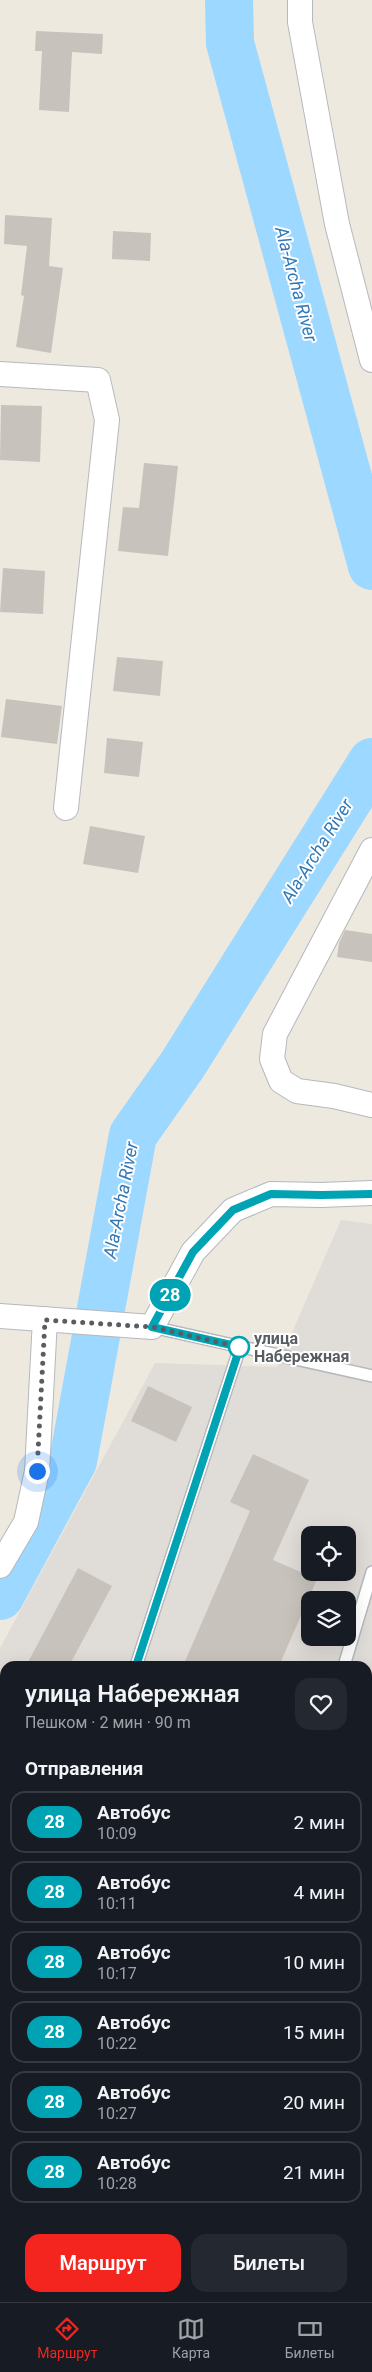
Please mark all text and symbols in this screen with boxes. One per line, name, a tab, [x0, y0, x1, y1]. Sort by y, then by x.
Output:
water label: Ala-Archa River	[271, 223, 322, 345]
water label: Ala-Archa River	[276, 794, 357, 907]
water label: Ala-Archa River	[99, 1139, 142, 1261]
line badge: 28	[148, 1279, 192, 1311]
text: 28	[160, 1284, 180, 1305]
place label: улица Набережная	[254, 1329, 350, 1366]
marker: улица Набережная	[228, 1336, 250, 1358]
your location	[25, 1459, 50, 1484]
map controls	[301, 1526, 356, 1646]
button: locate	[301, 1526, 356, 1581]
button: layers	[301, 1591, 356, 1646]
button: heart	[295, 1678, 347, 1730]
text: улица Набережная	[25, 1680, 240, 1708]
text: Пешком · 2 мин · 90 m	[25, 1713, 191, 1732]
text: Отправления	[25, 1757, 143, 1780]
text: Автобус	[97, 1801, 171, 1824]
text: 28	[44, 1811, 65, 1832]
text: 2 мин	[294, 1811, 345, 1834]
text: 10:09	[97, 1824, 137, 1843]
text: Автобус	[97, 1871, 171, 1894]
text: 28	[44, 1881, 65, 1902]
text: 4 мин	[294, 1881, 345, 1904]
text: 10:11	[97, 1894, 137, 1913]
text: Автобус	[97, 1941, 171, 1964]
text: 28	[44, 1951, 65, 1972]
text: 10 мин	[283, 1951, 345, 1974]
text: 10:17	[97, 1964, 137, 1983]
text: Автобус	[97, 2011, 171, 2034]
text: 28	[44, 2021, 65, 2042]
text: 15 мин	[283, 2021, 345, 2044]
text: 10:22	[97, 2034, 137, 2053]
text: Автобус	[97, 2081, 171, 2104]
text: 28	[44, 2091, 65, 2112]
text: 20 мин	[283, 2091, 345, 2114]
text: 10:27	[97, 2104, 137, 2123]
text: Автобус	[97, 2151, 171, 2174]
text: 28	[44, 2161, 65, 2182]
text: 21 мин	[283, 2161, 345, 2184]
text: 10:28	[97, 2174, 137, 2193]
button: Маршрут	[25, 2234, 181, 2292]
button: Билеты	[191, 2234, 347, 2292]
tab: Маршрут	[37, 2315, 97, 2361]
tab: Карта	[172, 2315, 210, 2361]
tab: Билеты	[285, 2315, 335, 2361]

